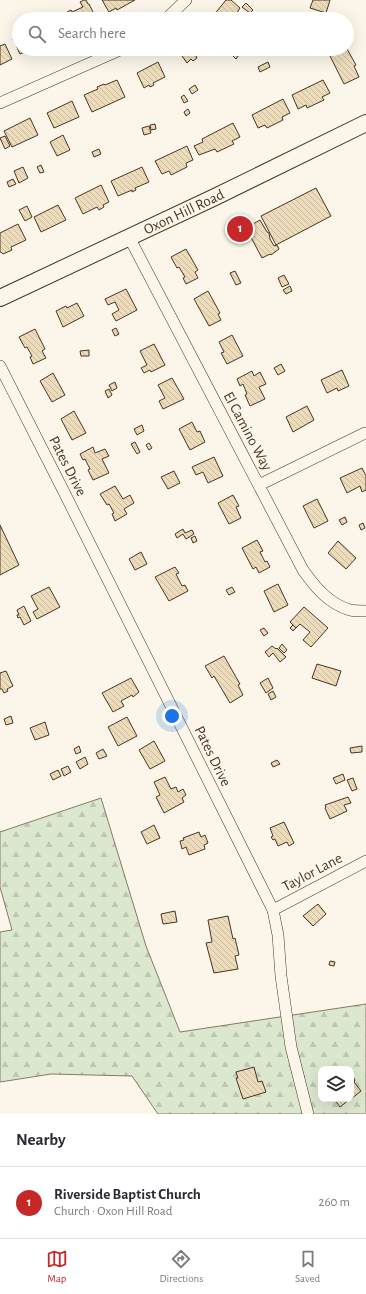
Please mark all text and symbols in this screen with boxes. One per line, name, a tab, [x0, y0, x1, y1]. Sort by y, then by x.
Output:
search box	[12, 12, 354, 56]
icon: search	[26, 23, 48, 45]
text: Search here	[58, 26, 126, 41]
street label: Oxon Hill Road	[141, 187, 227, 237]
pin: 1	[227, 214, 253, 244]
street label: El Camino Way	[221, 389, 275, 474]
street label: Pates Drive	[46, 434, 89, 499]
your location	[162, 706, 182, 726]
street label: Pates Drive	[192, 724, 234, 789]
street label: Taylor Lane	[280, 850, 345, 894]
map controls	[318, 1066, 354, 1102]
button: layers	[318, 1066, 354, 1102]
text: Nearby	[16, 1131, 66, 1148]
text: Riverside Baptist Church	[54, 1187, 201, 1202]
text: 1	[27, 1196, 31, 1209]
text: 260 m	[319, 1196, 350, 1209]
text: Church · Oxon Hill Road	[54, 1205, 173, 1218]
tab: Map	[46, 1248, 68, 1285]
tab: Directions	[159, 1248, 203, 1285]
tab: Saved	[295, 1248, 320, 1285]

